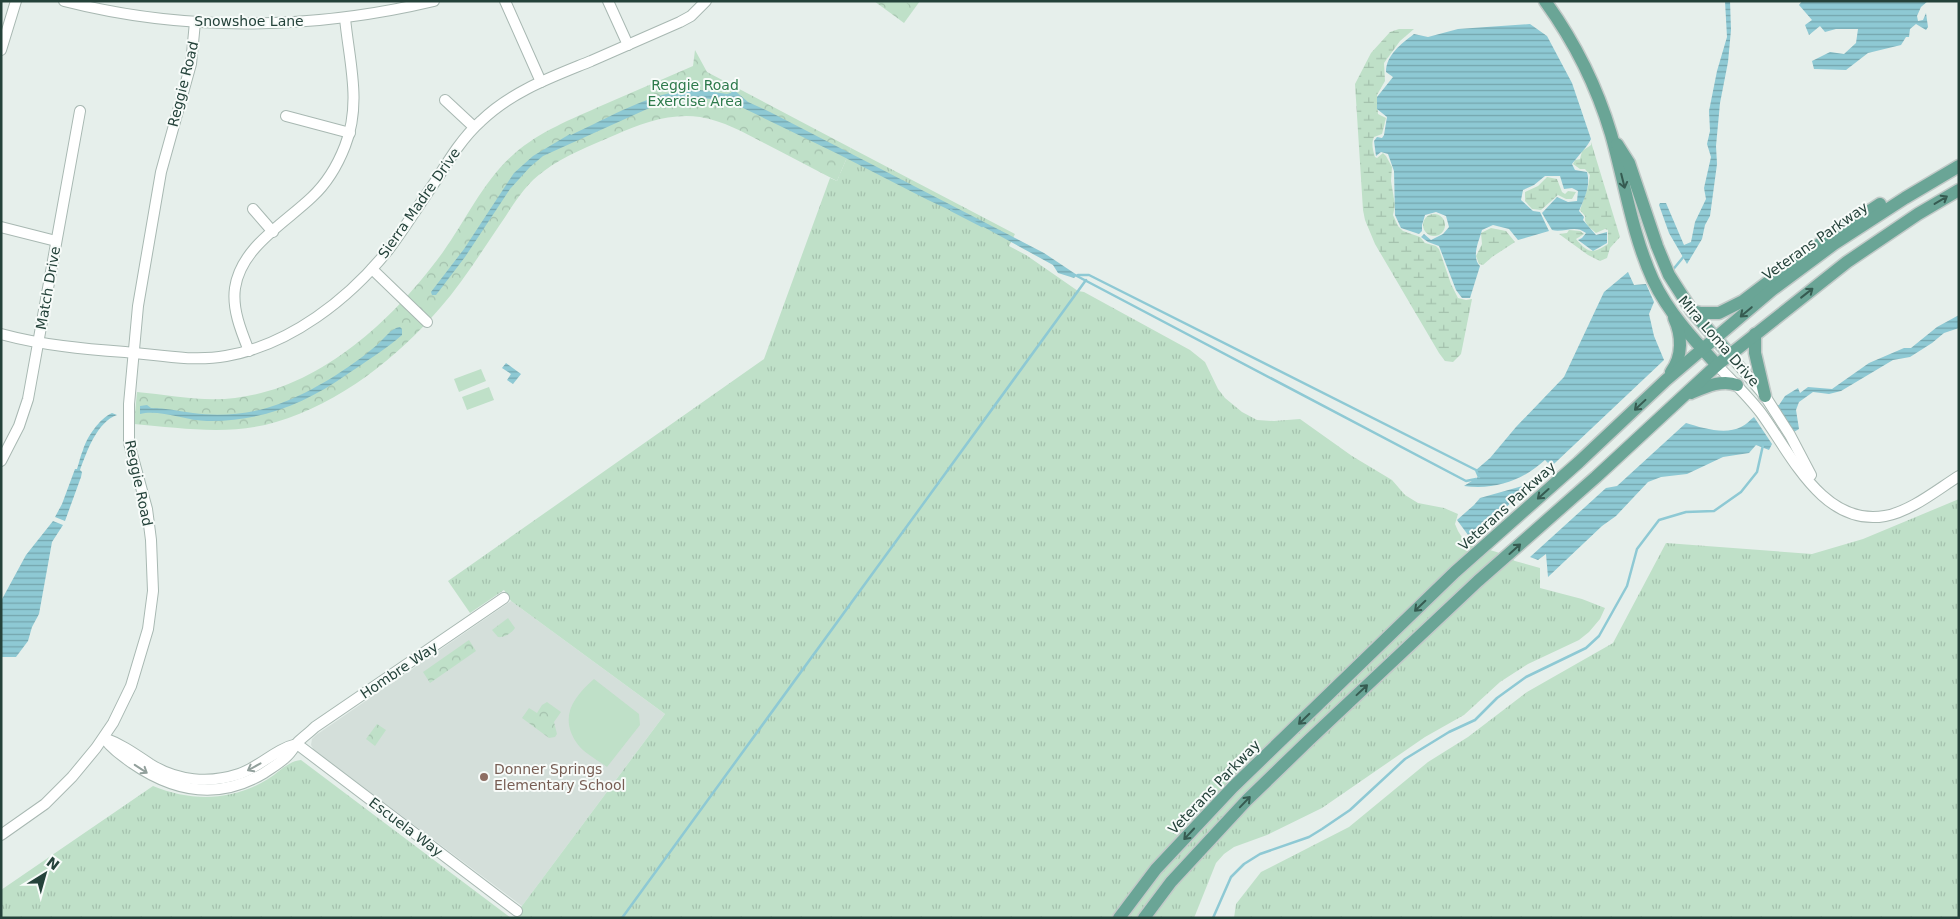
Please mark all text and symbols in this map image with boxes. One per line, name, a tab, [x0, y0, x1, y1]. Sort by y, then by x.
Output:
street label: Snowshoe Lane	[194, 13, 304, 29]
street label: Reggie Road	[165, 40, 201, 128]
park label: Reggie Road Exercise Area	[648, 77, 742, 109]
street label: Sierra Madre Drive	[375, 145, 463, 261]
one-way arrow	[1618, 172, 1628, 188]
one-way arrow	[1933, 195, 1947, 205]
street label: Veterans Parkway	[1759, 199, 1871, 283]
street label: Match Drive	[33, 245, 63, 331]
one-way arrow	[1801, 287, 1814, 298]
street label: Mira Loma Drive	[1675, 292, 1763, 390]
one-way arrow	[1739, 306, 1752, 318]
one-way arrow	[1634, 398, 1647, 410]
street label: Reggie Road	[122, 439, 156, 527]
street label: Veterans Parkway	[1455, 458, 1559, 554]
one-way arrow	[1536, 488, 1549, 500]
one-way arrow	[1508, 543, 1521, 555]
one-way arrow	[1414, 600, 1427, 612]
street label: Hombre Way	[357, 638, 441, 702]
one-way arrow	[1356, 684, 1369, 696]
one-way arrow	[1297, 713, 1310, 725]
street label: Veterans Parkway	[1165, 737, 1263, 837]
place label: Donner Springs Elementary School	[494, 761, 626, 793]
one-way arrow	[247, 762, 262, 772]
one-way arrow	[133, 764, 147, 774]
marker: Donner Springs Elementary School	[478, 771, 490, 783]
street label: Escuela Way	[366, 794, 446, 860]
one-way arrow	[1239, 796, 1251, 809]
one-way arrow	[1183, 828, 1195, 840]
north arrow	[20, 849, 70, 899]
text: N	[43, 854, 62, 874]

